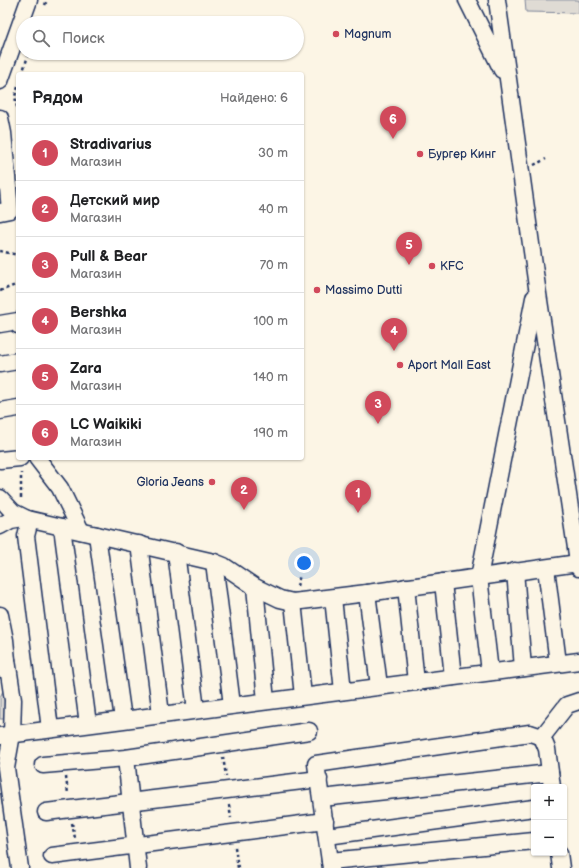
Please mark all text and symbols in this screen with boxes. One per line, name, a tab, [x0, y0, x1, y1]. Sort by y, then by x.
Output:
search box	[16, 16, 304, 60]
icon: search	[30, 27, 52, 49]
place label: Magnum	[344, 27, 391, 42]
text: Поиск	[62, 29, 105, 48]
marker: Magnum	[331, 29, 341, 39]
text: Рядом	[32, 88, 83, 108]
text: Найдено: 6	[220, 90, 288, 106]
pin: 6	[380, 106, 406, 139]
text: Stradivarius	[70, 135, 152, 154]
text: 1	[42, 145, 48, 161]
text: 30 m	[258, 145, 288, 161]
place label: Бургер Кинг	[428, 147, 496, 162]
marker: Бургер Кинг	[415, 149, 425, 159]
text: Магазин	[70, 154, 122, 170]
text: Детский мир	[70, 191, 160, 210]
text: 2	[41, 201, 49, 217]
text: 40 m	[258, 201, 288, 217]
text: Магазин	[70, 210, 122, 226]
pin: 5	[396, 232, 422, 265]
text: Pull & Bear	[70, 247, 147, 266]
text: 3	[41, 257, 49, 273]
text: 70 m	[260, 257, 288, 273]
place label: KFC	[440, 259, 464, 274]
marker: KFC	[427, 261, 437, 271]
text: Магазин	[70, 266, 122, 282]
place label: Massimo Dutti	[325, 283, 403, 298]
marker: Massimo Dutti	[312, 285, 322, 295]
text: Bershka	[70, 303, 127, 322]
text: 4	[41, 313, 49, 329]
text: 100 m	[253, 313, 288, 329]
pin: 4	[381, 318, 407, 351]
text: Магазин	[70, 322, 122, 338]
place label: Aport Mall East	[408, 358, 491, 373]
text: Zara	[70, 359, 102, 378]
marker: Aport Mall East	[395, 360, 405, 370]
text: 5	[41, 369, 49, 385]
text: 140 m	[253, 369, 288, 385]
text: Магазин	[70, 378, 122, 394]
pin: 3	[365, 391, 391, 424]
text: LC Waikiki	[70, 415, 142, 434]
text: 6	[41, 425, 49, 441]
text: 190 m	[254, 425, 288, 441]
text: Магазин	[70, 434, 122, 450]
place label: Gloria Jeans	[136, 475, 204, 490]
marker: Gloria Jeans	[207, 477, 217, 487]
pin: 2	[231, 477, 257, 510]
pin: 1	[345, 480, 371, 513]
your location	[294, 553, 314, 573]
map controls	[531, 784, 567, 856]
button: +	[531, 784, 567, 820]
button: −	[531, 820, 567, 856]

